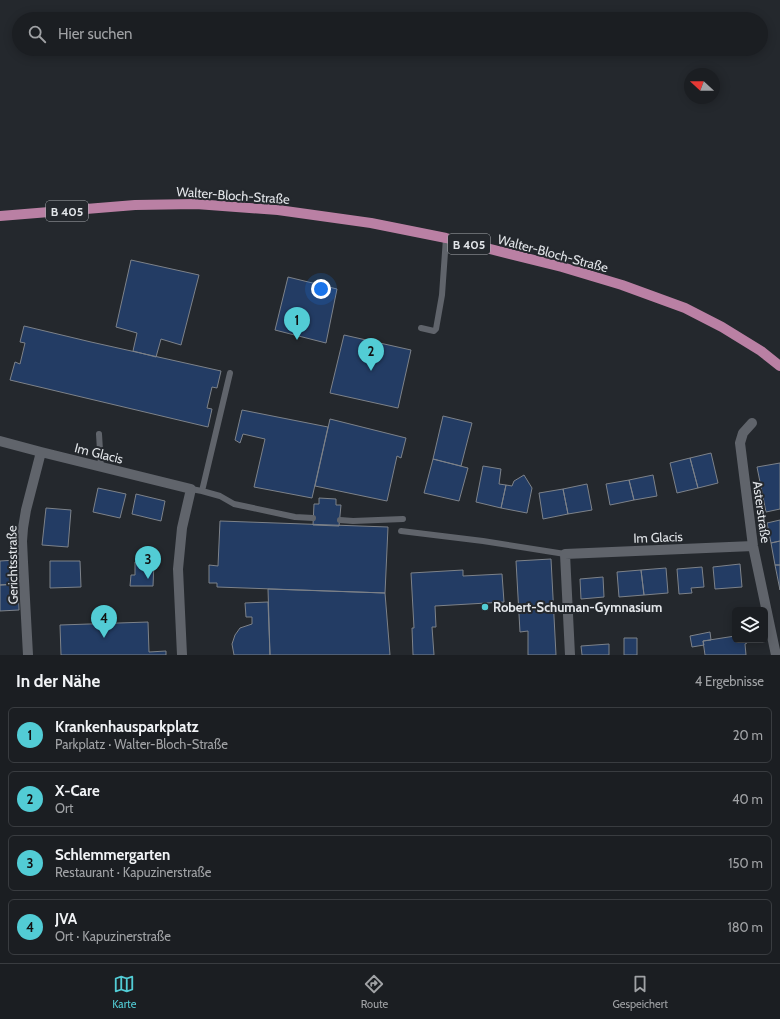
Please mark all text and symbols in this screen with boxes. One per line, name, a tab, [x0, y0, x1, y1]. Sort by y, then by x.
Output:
search box	[12, 12, 768, 56]
icon: search	[26, 23, 48, 45]
text: Hier suchen	[58, 25, 133, 43]
north arrow	[684, 68, 720, 104]
street label: Walter-Bloch-Straße	[176, 183, 291, 207]
road number: B 405	[46, 201, 88, 221]
street label: Walter-Bloch-Straße	[496, 231, 610, 276]
road number: B 405	[448, 234, 490, 254]
your location	[311, 279, 331, 299]
pin: 1	[284, 307, 310, 340]
pin: 2	[358, 338, 384, 371]
street label: Im Glacis	[73, 439, 126, 467]
street label: Asterstraße	[750, 480, 774, 544]
street label: Gerichtsstraße	[3, 525, 21, 605]
street label: Im Glacis	[633, 528, 684, 546]
pin: 3	[135, 546, 161, 579]
place label: Robert-Schuman-Gymnasium	[493, 599, 662, 615]
marker: Robert-Schuman-Gymnasium	[480, 602, 490, 612]
pin: 4	[91, 605, 117, 638]
map controls	[732, 607, 768, 643]
button: layers	[732, 607, 768, 643]
text: In der Nähe	[16, 671, 100, 691]
text: 4 Ergebnisse	[695, 673, 764, 689]
text: Krankenhausparkplatz	[55, 718, 199, 736]
text: 1	[28, 727, 32, 743]
text: 20 m	[733, 727, 763, 743]
text: Parkplatz · Walter-Bloch-Straße	[55, 736, 228, 752]
text: X-Care	[55, 782, 100, 800]
text: 2	[27, 791, 33, 807]
text: 40 m	[732, 791, 763, 807]
text: Ort	[55, 800, 73, 816]
text: Schlemmergarten	[55, 846, 170, 864]
text: 3	[26, 855, 34, 871]
text: 150 m	[728, 855, 763, 871]
text: Restaurant · Kapuzinerstraße	[55, 864, 211, 880]
text: JVA	[55, 910, 77, 928]
text: 4	[26, 919, 34, 935]
text: 180 m	[727, 919, 763, 935]
text: Ort · Kapuzinerstraße	[55, 928, 171, 944]
tab: Karte	[112, 973, 136, 1011]
tab: Route	[361, 973, 388, 1011]
tab: Gespeichert	[612, 973, 668, 1011]

